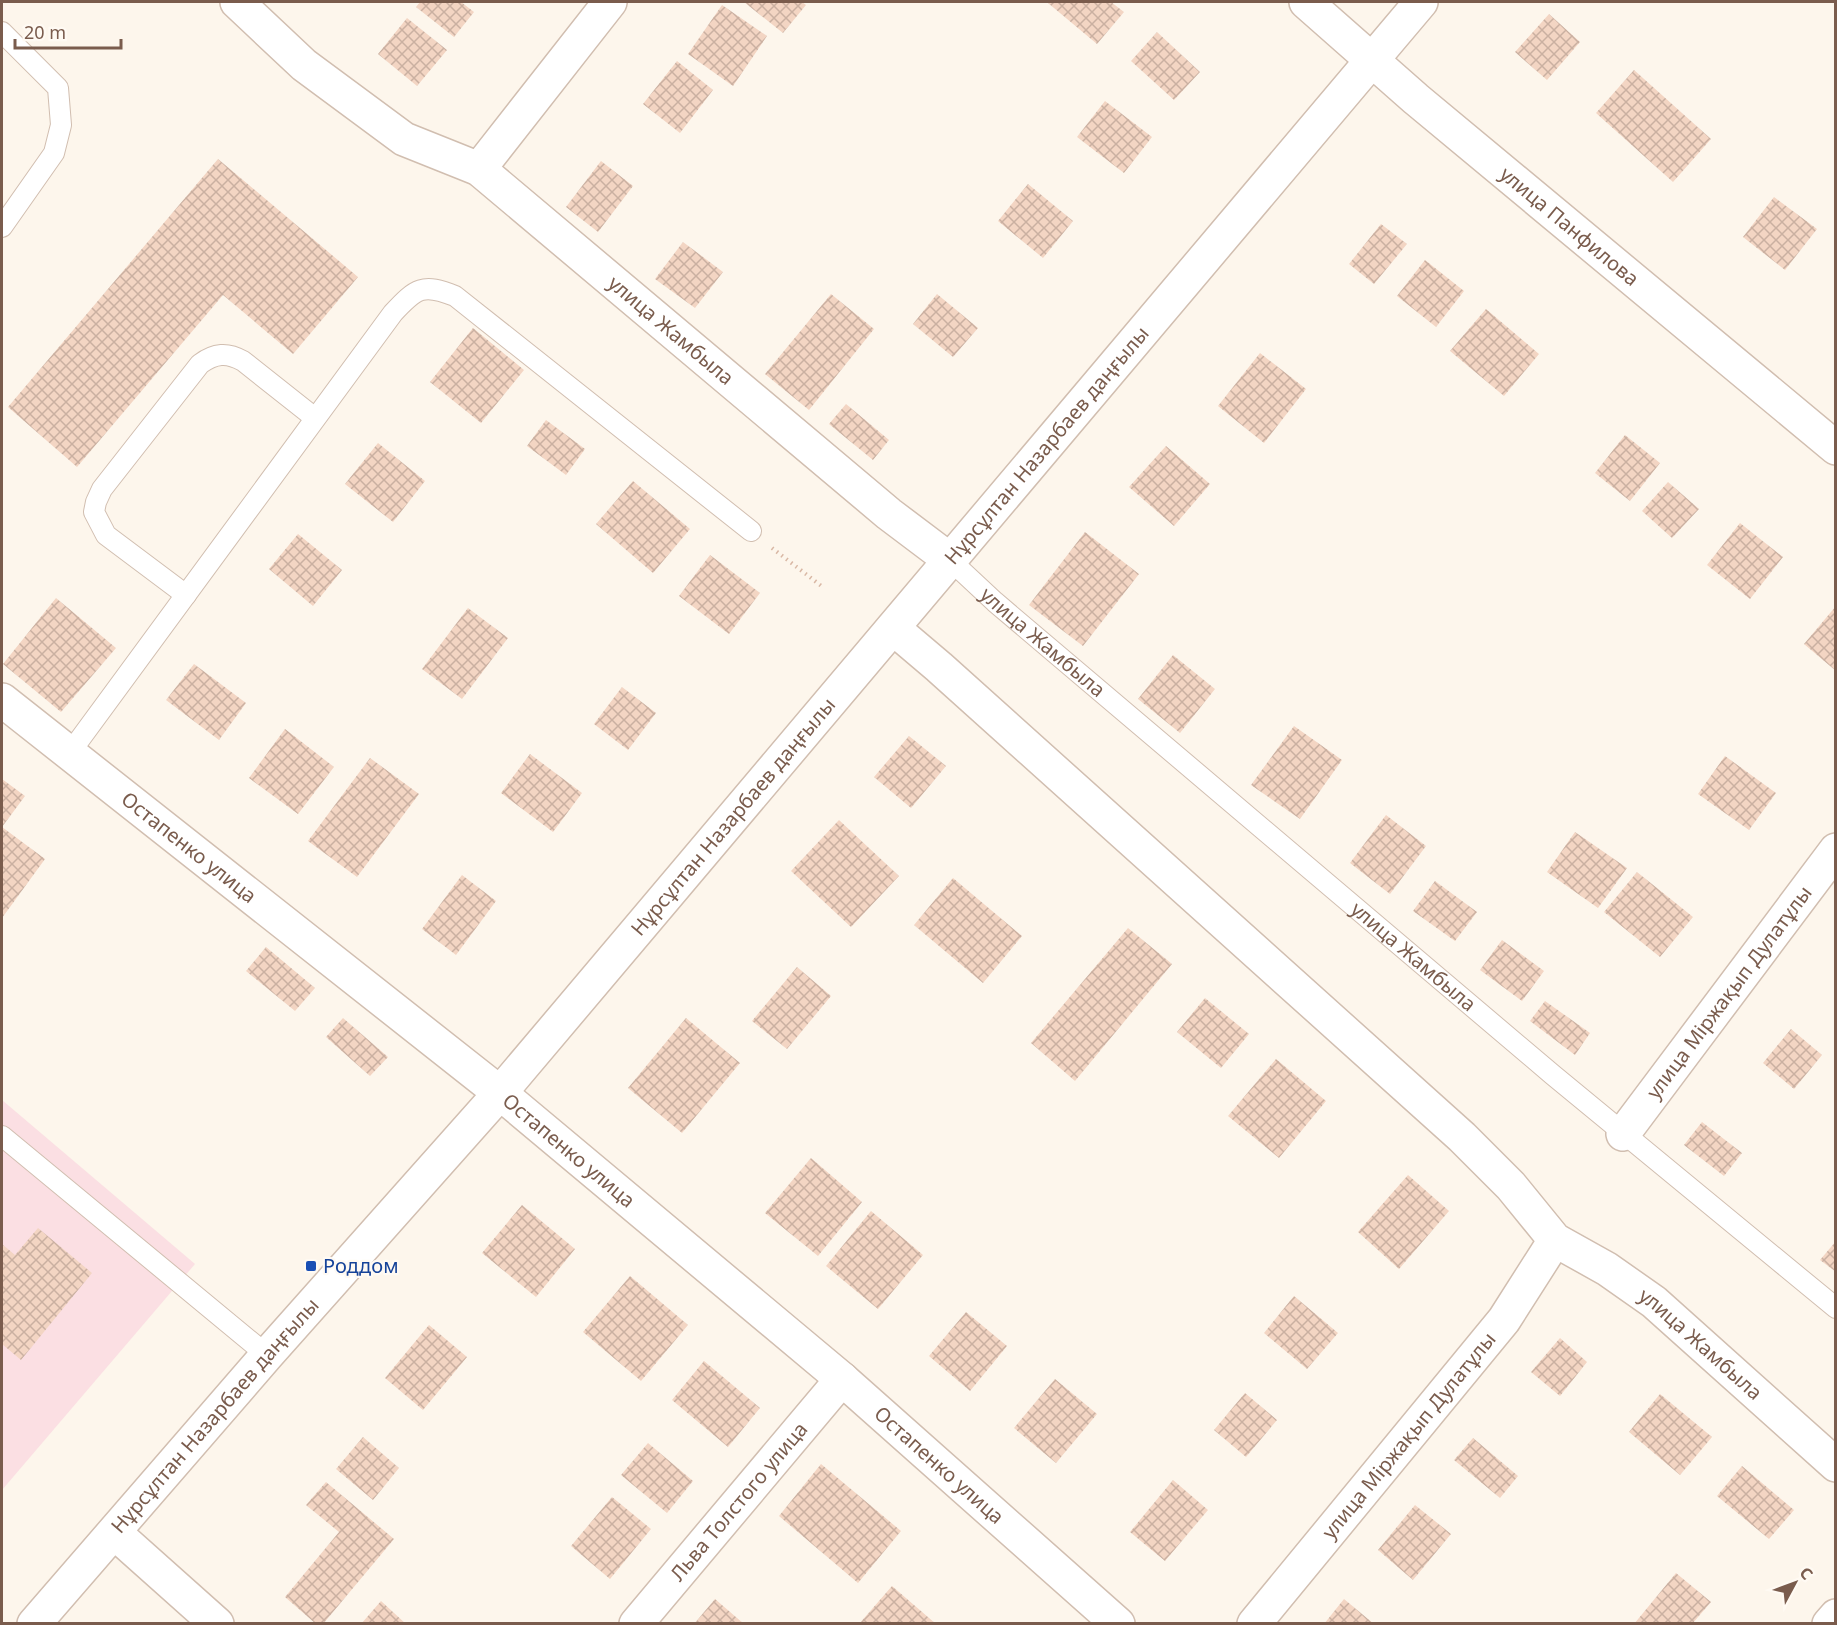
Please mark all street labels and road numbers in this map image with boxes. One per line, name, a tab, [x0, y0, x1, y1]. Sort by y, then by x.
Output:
street label: улица Панфилова	[1494, 160, 1645, 292]
street label: улица Жамбыла	[603, 269, 740, 391]
street label: Нұрсұлтан Назарбаев даңғылы	[938, 320, 1155, 570]
street label: улица Жамбыла	[975, 581, 1111, 703]
street label: Нұрсұлтан Назарбаев даңғылы	[625, 692, 841, 941]
street label: Остапенко улица	[116, 785, 262, 909]
street label: улица Міржақып Дулатұлы	[1640, 880, 1818, 1104]
street label: улица Жамбыла	[1345, 895, 1482, 1017]
street label: Остапенко улица	[497, 1087, 641, 1213]
street label: улица Жамбыла	[1634, 1282, 1768, 1406]
street label: Нұрсұлтан Назарбаев даңғылы	[105, 1292, 325, 1539]
street label: улица Міржақып Дулатұлы	[1316, 1326, 1502, 1544]
street label: Остапенко улица	[869, 1400, 1010, 1530]
street label: Льва Толстого улица	[664, 1416, 813, 1586]

